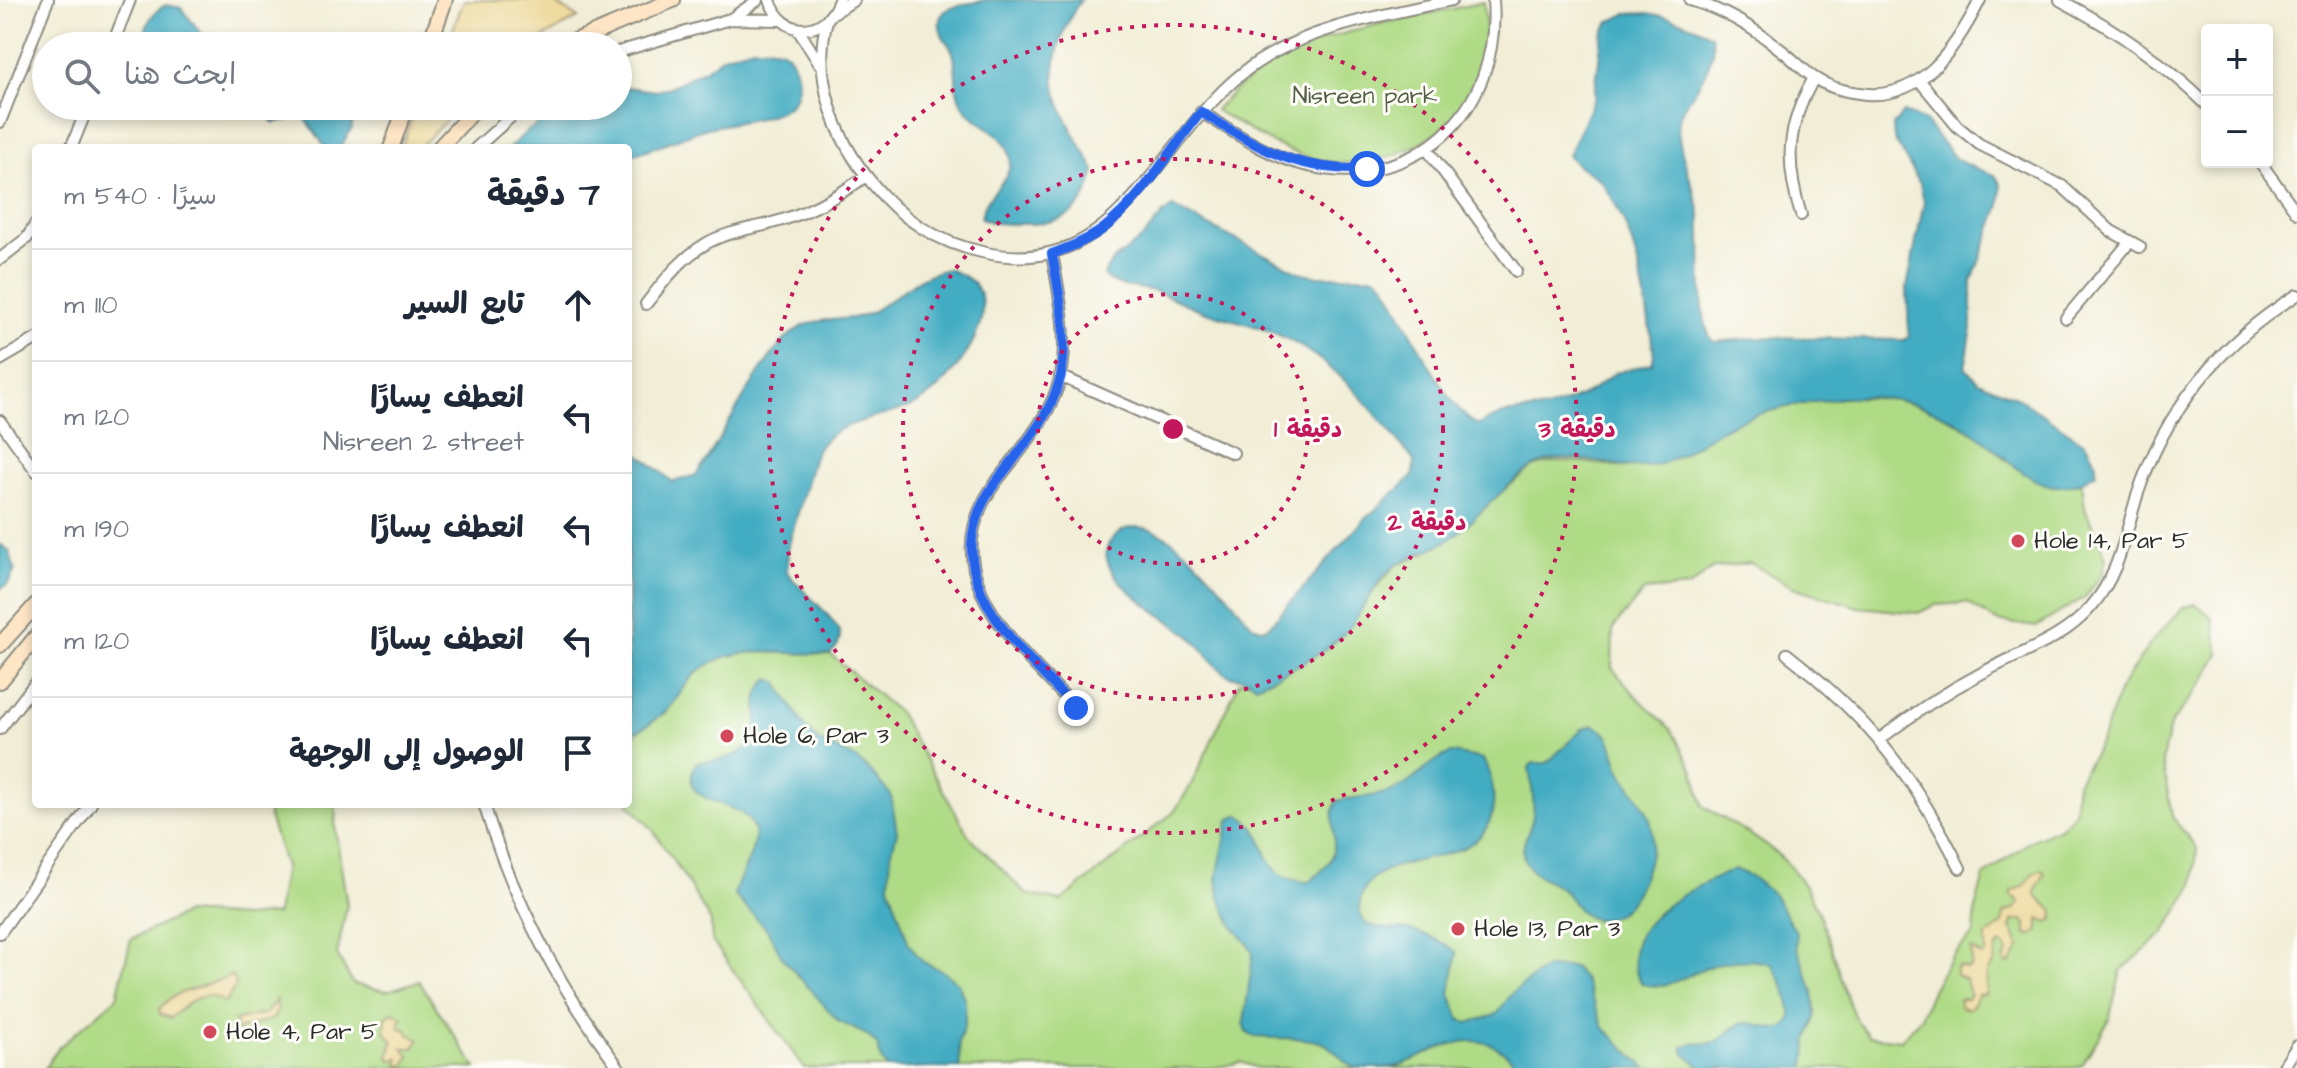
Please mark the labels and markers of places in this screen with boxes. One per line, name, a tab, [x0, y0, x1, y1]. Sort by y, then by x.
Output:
centre of rings	[1159, 415, 1187, 443]
place label: Hole 14, Par 5	[2034, 524, 2189, 558]
marker: Hole 14, Par 5	[2009, 532, 2027, 550]
place label: Hole 6, Par 3	[743, 719, 889, 753]
marker: Hole 6, Par 3	[718, 727, 736, 745]
place label: Hole 13, Par 3	[1474, 912, 1620, 946]
marker: Hole 13, Par 3	[1449, 920, 1467, 938]
place label: Hole 4, Par 5	[226, 1015, 378, 1049]
marker: Hole 4, Par 5	[201, 1023, 219, 1041]

